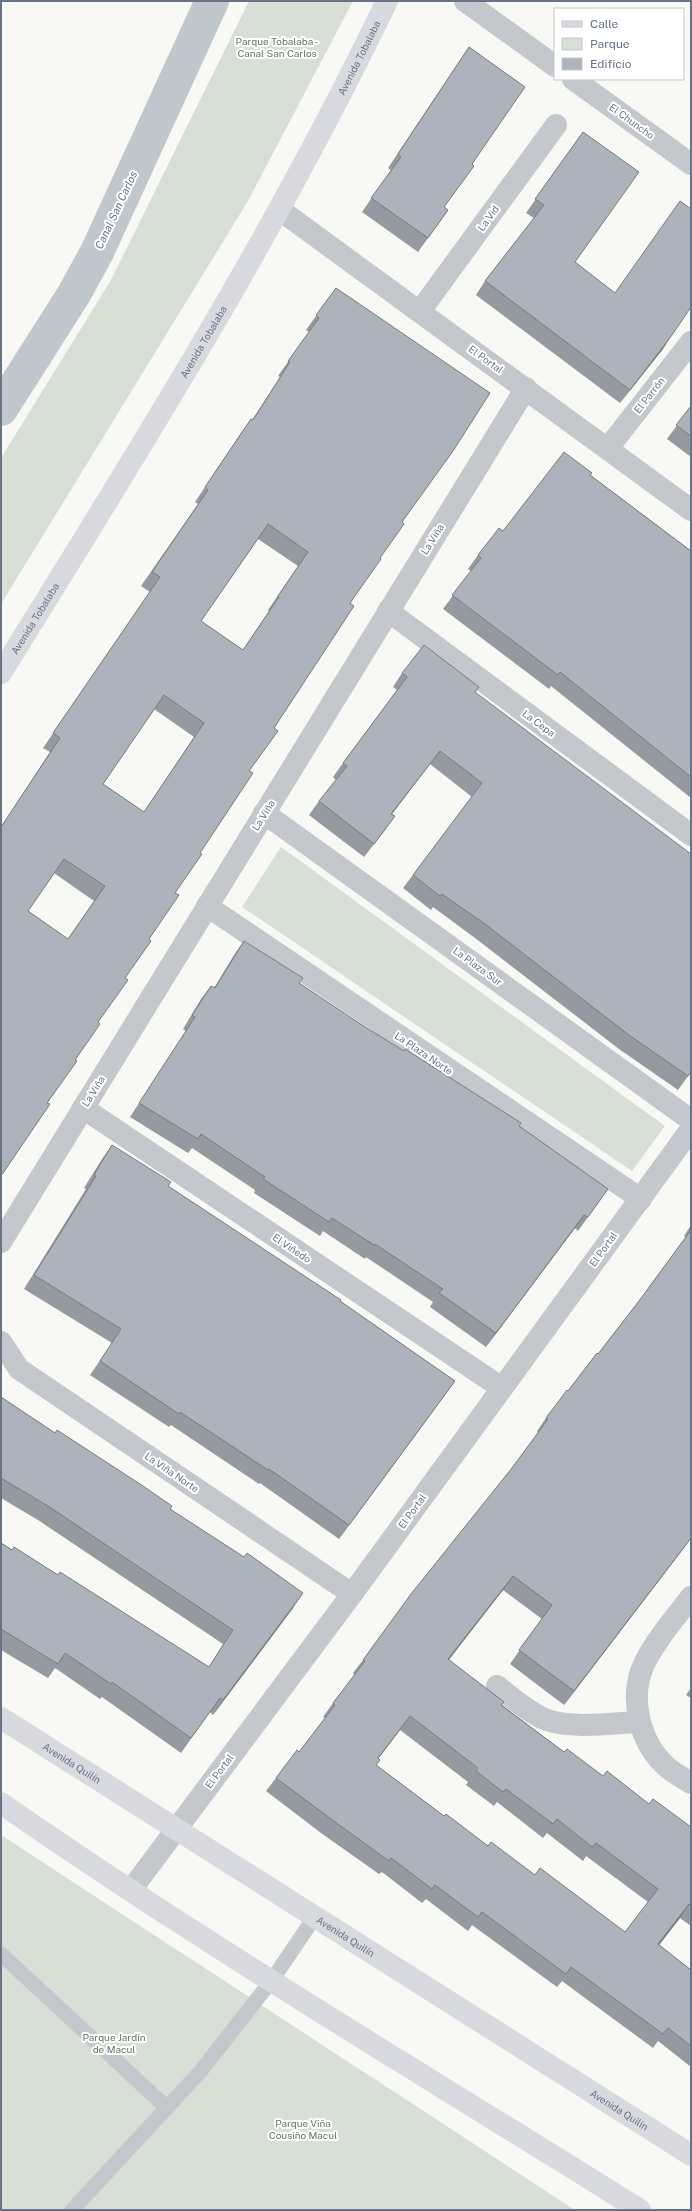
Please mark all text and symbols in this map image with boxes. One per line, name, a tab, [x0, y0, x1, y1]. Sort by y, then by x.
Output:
legend	[554, 8, 684, 80]
text: Calle	[590, 17, 619, 31]
street label: Avenida Tobalaba	[335, 19, 383, 97]
park label: Parque Tobalaba - Canal San Carlos	[236, 35, 319, 59]
text: Parque	[590, 37, 630, 51]
text: Edificio	[590, 57, 632, 71]
street label: El Chuncho	[607, 101, 657, 142]
water label: Canal San Carlos	[93, 169, 140, 251]
street label: La Vid	[475, 203, 501, 233]
street label: Avenida Tobalaba	[177, 304, 229, 380]
street label: El Portal	[466, 342, 506, 376]
street label: El Parrón	[631, 374, 667, 415]
street label: La Viña	[418, 521, 446, 557]
street label: Avenida Tobalaba	[8, 581, 61, 656]
street label: La Cepa	[520, 707, 558, 739]
street label: La Viña	[249, 797, 277, 833]
street label: La Plaza Sur	[451, 944, 505, 988]
street label: La Plaza Norte	[393, 1029, 456, 1077]
street label: La Viña	[79, 1073, 107, 1109]
street label: El Portal	[586, 1229, 620, 1269]
street label: El Viñedo	[271, 1231, 314, 1265]
street label: La Viña Norte	[143, 1450, 202, 1495]
street label: El Portal	[395, 1491, 429, 1531]
street label: Avenida Quilín	[41, 1740, 103, 1786]
street label: El Portal	[202, 1752, 236, 1790]
street label: Avenida Quilín	[314, 1913, 377, 1959]
park label: Parque Jardín de Macul	[83, 2031, 146, 2055]
street label: Avenida Quilín	[588, 2087, 651, 2133]
park label: Parque Viña Cousiño Macul	[269, 2117, 337, 2141]

